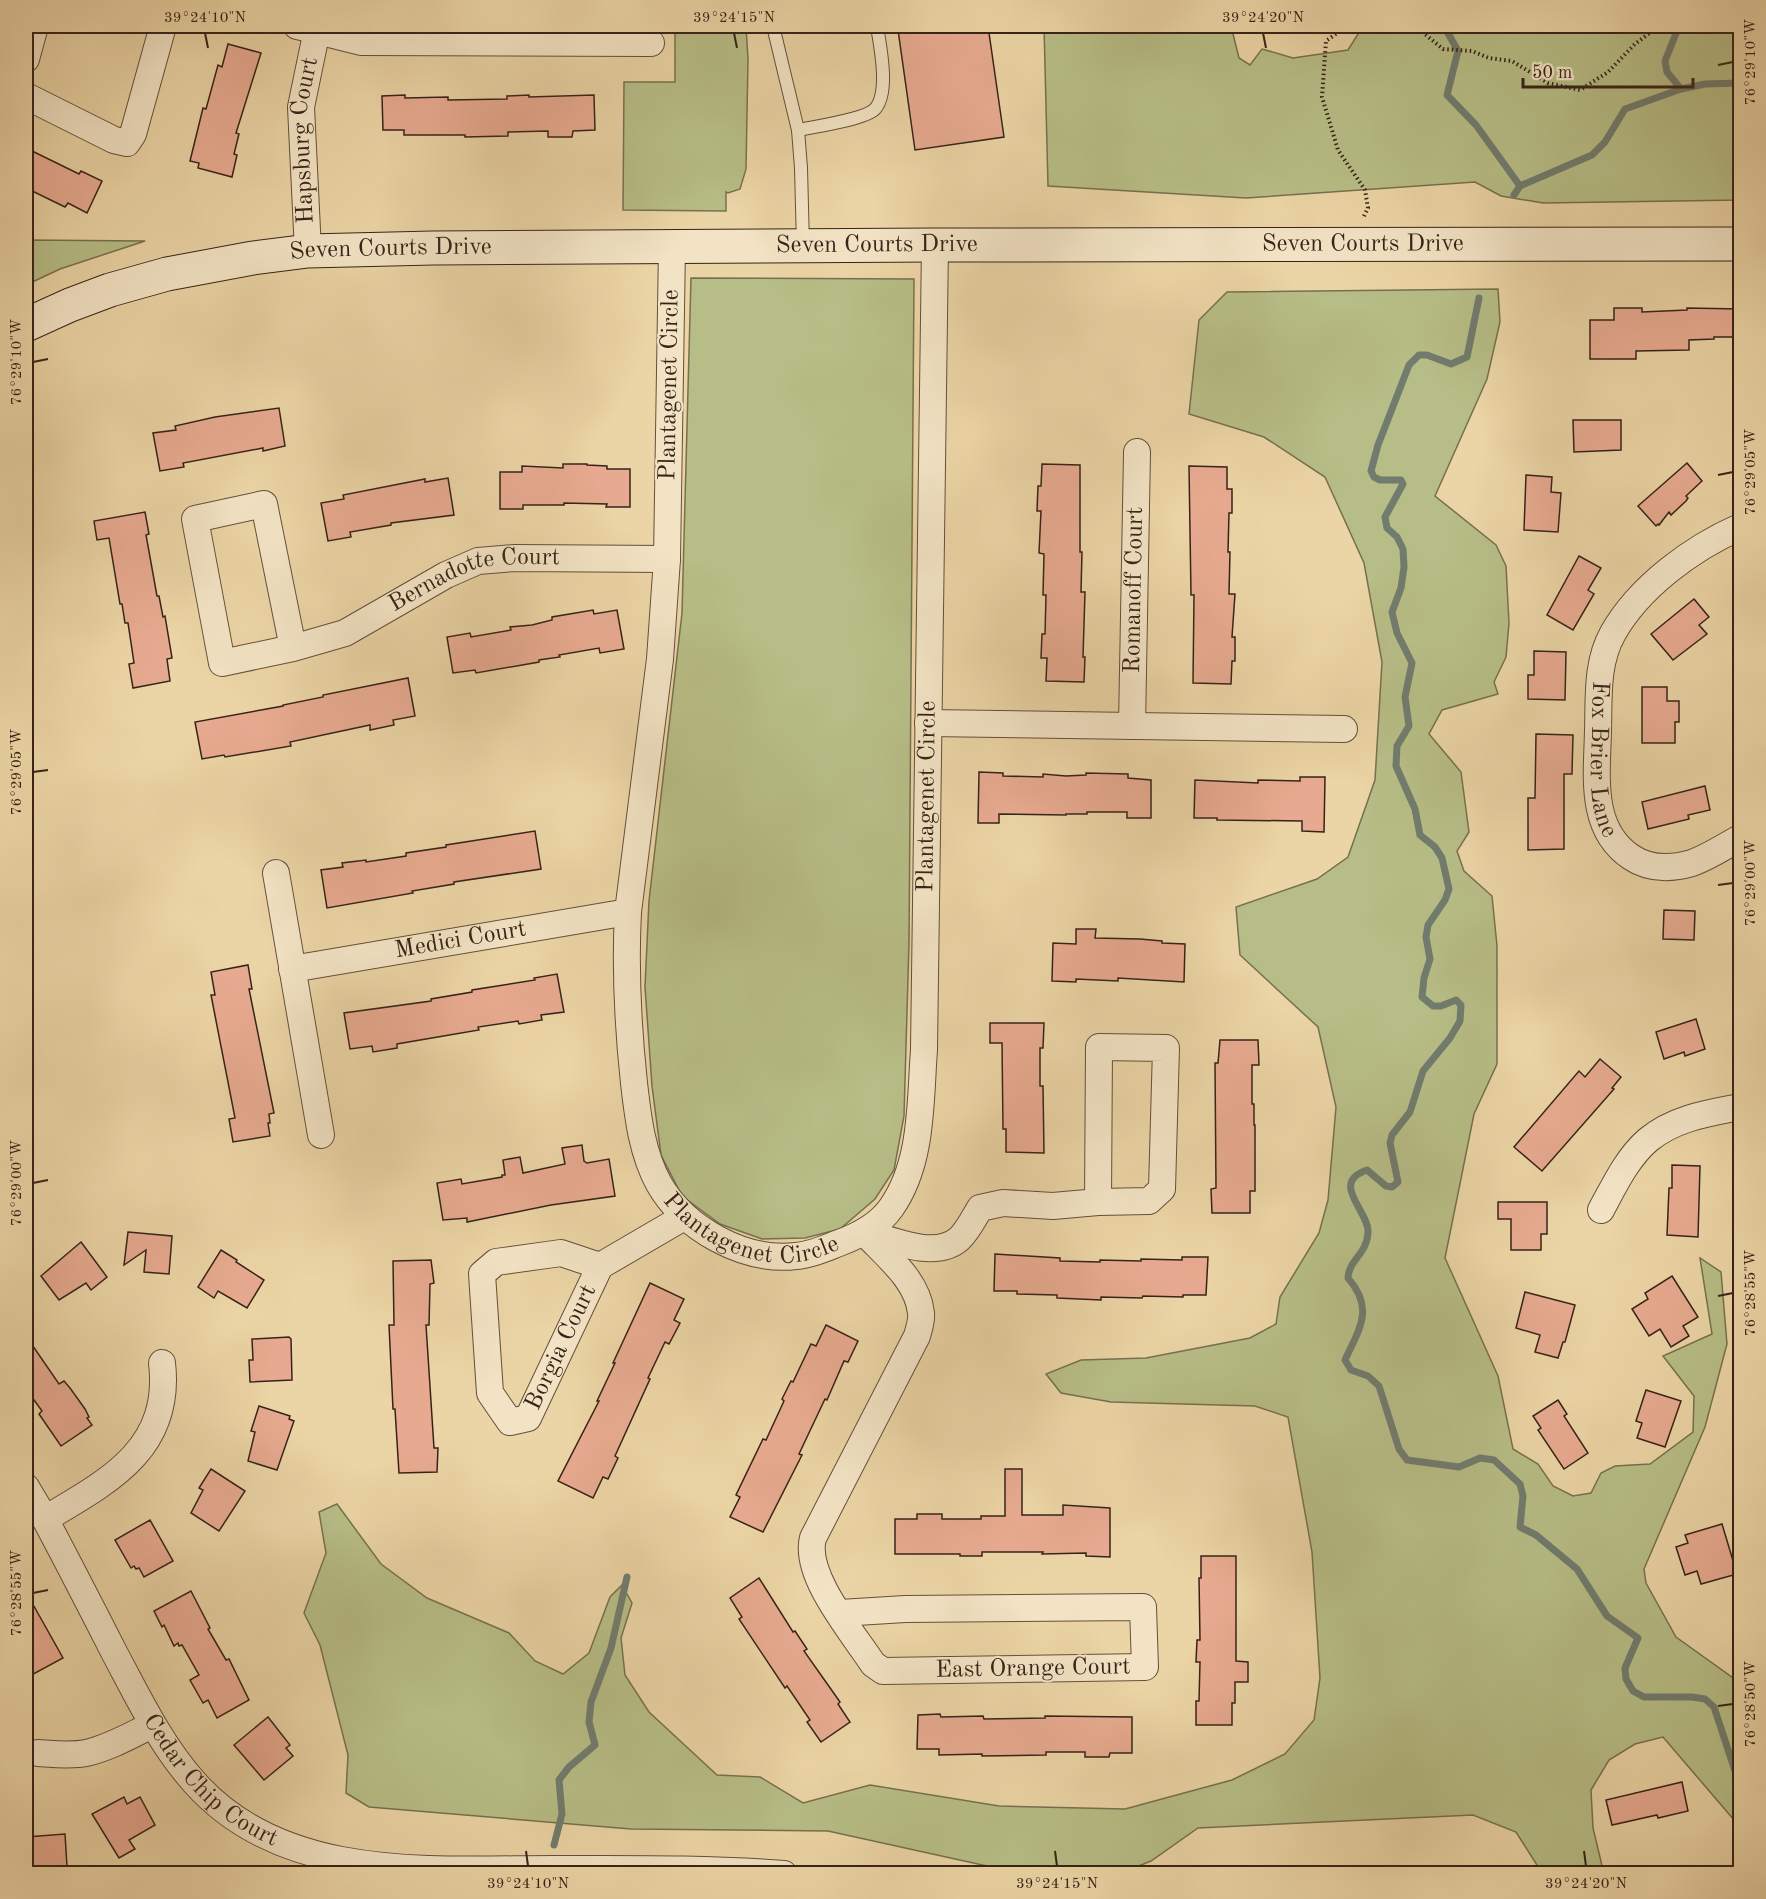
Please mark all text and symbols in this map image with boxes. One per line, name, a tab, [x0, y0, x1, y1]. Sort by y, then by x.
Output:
text: 39°24'10"N	[164, 11, 246, 26]
text: 39°24'15"N	[693, 11, 775, 26]
text: 39°24'20"N	[1222, 11, 1304, 26]
text: 76°29'10"W	[1744, 19, 1759, 105]
scale bar	[1523, 51, 1692, 89]
street label: Hapsburg Court	[289, 55, 323, 224]
text: 50 m	[1532, 64, 1572, 82]
street label: Seven Courts Drive	[1262, 232, 1464, 257]
street label: Seven Courts Drive	[776, 233, 978, 258]
street label: Seven Courts Drive	[288, 236, 492, 265]
street label: Plantagenet Circle	[656, 289, 684, 481]
text: 76°29'10"W	[10, 319, 25, 405]
text: 76°29'05"W	[1744, 429, 1759, 515]
street label: Romanoff Court	[1121, 507, 1148, 674]
street label: Bernadotte Court	[385, 546, 560, 617]
street label: Fox Brier Lane	[1585, 680, 1621, 842]
street label: Plantagenet Circle	[914, 700, 941, 892]
text: 76°29'05"W	[10, 729, 25, 815]
text: 76°29'00"W	[1744, 840, 1759, 926]
street label: Medici Court	[393, 917, 528, 963]
text: 76°29'00"W	[10, 1140, 25, 1226]
street label: Plantagenet Circle	[658, 1189, 842, 1269]
text: 76°28'55"W	[1744, 1250, 1759, 1336]
street label: Borgia Court	[522, 1281, 601, 1414]
text: 76°28'55"W	[10, 1550, 25, 1636]
street label: East Orange Court	[935, 1655, 1131, 1683]
text: 76°28'50"W	[1744, 1661, 1759, 1747]
street label: Cedar Chip Court	[138, 1710, 281, 1852]
text: 39°24'10"N	[487, 1877, 569, 1892]
text: 39°24'15"N	[1016, 1877, 1098, 1892]
text: 39°24'20"N	[1545, 1877, 1627, 1892]

